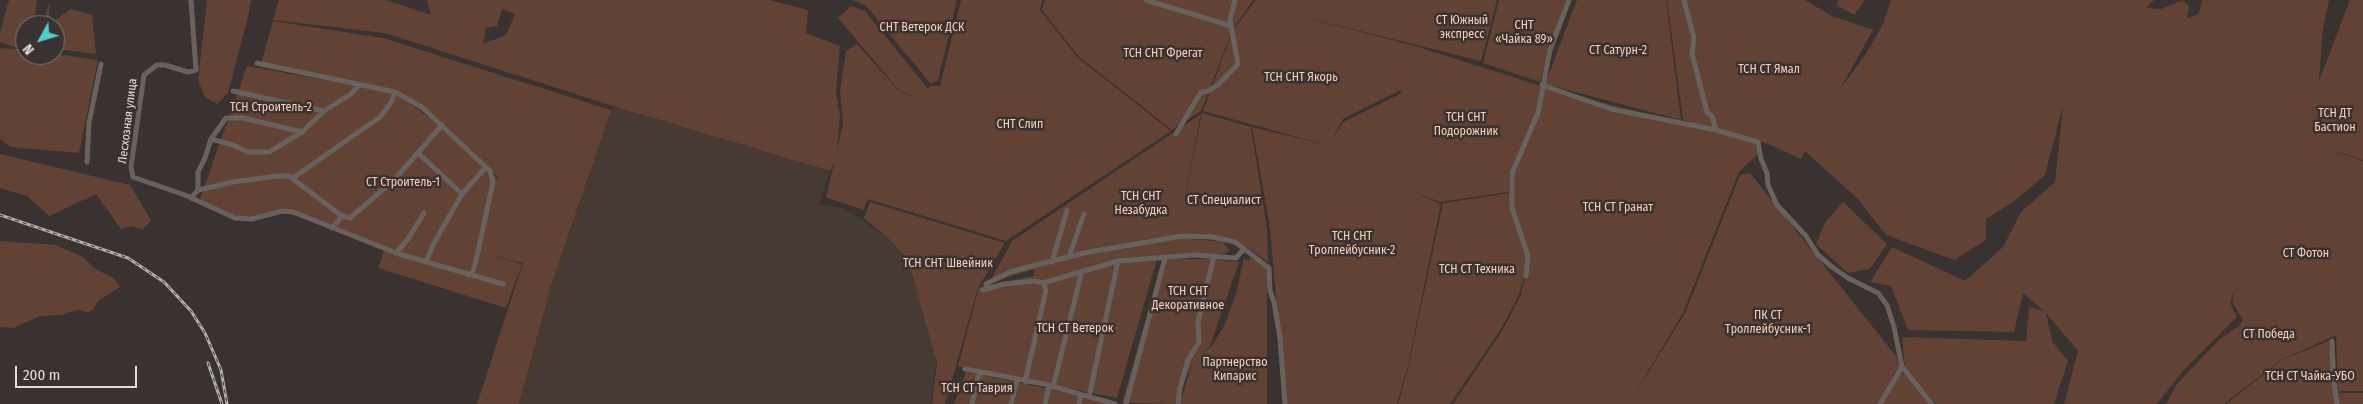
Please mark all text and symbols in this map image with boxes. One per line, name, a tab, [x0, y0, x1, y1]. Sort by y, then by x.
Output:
park label: СТ Южный экспресс	[1436, 14, 1488, 42]
north arrow	[15, 15, 65, 65]
park label: СНТ «Чайка 89»	[1495, 19, 1553, 47]
park label: СНТ Ветерок ДСК	[880, 21, 964, 35]
text: N	[19, 41, 38, 58]
park label: СТ Сатурн-2	[1589, 44, 1647, 58]
park label: ТСН СНТ Фрегат	[1124, 47, 1202, 61]
park label: ТСН СТ Ямал	[1738, 63, 1800, 77]
park label: ТСН СНТ Якорь	[1264, 71, 1338, 85]
street label: Лесхозная улица	[116, 78, 140, 164]
park label: ТСН Строитель-2	[230, 101, 312, 115]
park label: ТСН ДТ Бастион	[2314, 107, 2356, 135]
park label: ТСН СНТ Подорожник	[1434, 111, 1498, 139]
park label: СНТ Слип	[997, 118, 1043, 132]
park label: СТ Строитель-1	[366, 176, 440, 190]
park label: ТСН СНТ Незабудка	[1115, 190, 1167, 218]
park label: СТ Специалист	[1187, 194, 1261, 208]
park label: ТСН СТ Гранат	[1583, 201, 1653, 215]
park label: ТСН СНТ Троллейбусник-2	[1309, 230, 1395, 258]
park label: СТ Фотон	[2283, 247, 2329, 261]
park label: ТСН СНТ Швейник	[903, 257, 993, 271]
park label: ТСН СТ Техника	[1439, 263, 1515, 277]
park label: ТСН СНТ Декоративное	[1152, 285, 1224, 313]
park label: ПК СТ Троллейбусник-1	[1725, 309, 1811, 337]
park label: ТСН СТ Ветерок	[1037, 322, 1113, 336]
park label: СТ Победа	[2243, 328, 2295, 342]
scale bar	[18, 356, 140, 388]
park label: Партнерство Кипарис	[1202, 356, 1268, 384]
text: 200 m	[23, 366, 60, 384]
park label: ТСН СТ Чайка-УБО	[2265, 370, 2355, 384]
park label: ТСН СТ Таврия	[941, 382, 1013, 396]

